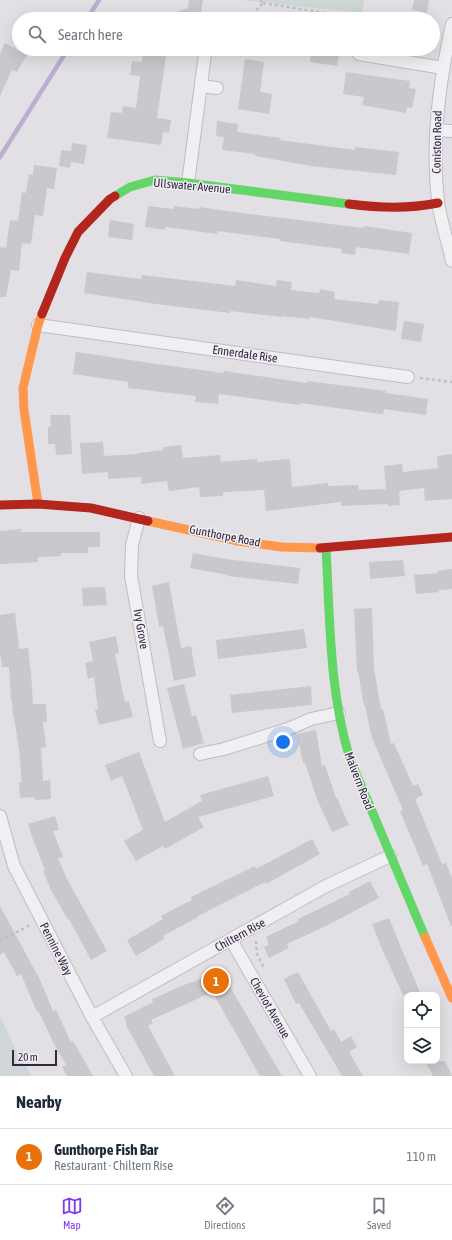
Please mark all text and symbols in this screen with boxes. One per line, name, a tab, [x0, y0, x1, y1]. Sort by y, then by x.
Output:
search box	[12, 12, 440, 56]
icon: search	[26, 23, 48, 45]
text: Search here	[58, 26, 123, 43]
street label: Coniston Road	[429, 110, 445, 174]
street label: Ullswater Avenue	[153, 176, 231, 196]
street label: Ennerdale Rise	[212, 343, 278, 365]
street label: Gunthorpe Road	[188, 522, 262, 550]
street label: Ivy Grove	[131, 608, 151, 650]
your location	[273, 732, 293, 752]
street label: Malvern Road	[342, 750, 376, 812]
street label: Chiltern Rise	[212, 915, 268, 955]
street label: Pennine Way	[37, 920, 75, 978]
pin: 1	[203, 966, 229, 996]
street label: Cheviot Avenue	[247, 975, 293, 1041]
map controls	[404, 992, 440, 1064]
button: locate	[404, 992, 440, 1028]
button: layers	[404, 1028, 440, 1064]
scale bar	[12, 1048, 57, 1067]
text: 20 m	[18, 1051, 38, 1063]
text: Nearby	[16, 1092, 62, 1112]
text: Gunthorpe Fish Bar	[54, 1141, 158, 1158]
text: 1	[26, 1149, 32, 1164]
text: 110 m	[407, 1149, 436, 1164]
text: Restaurant · Chiltern Rise	[54, 1158, 173, 1173]
tab: Map	[61, 1195, 83, 1231]
tab: Directions	[204, 1195, 245, 1231]
tab: Saved	[367, 1195, 391, 1231]

